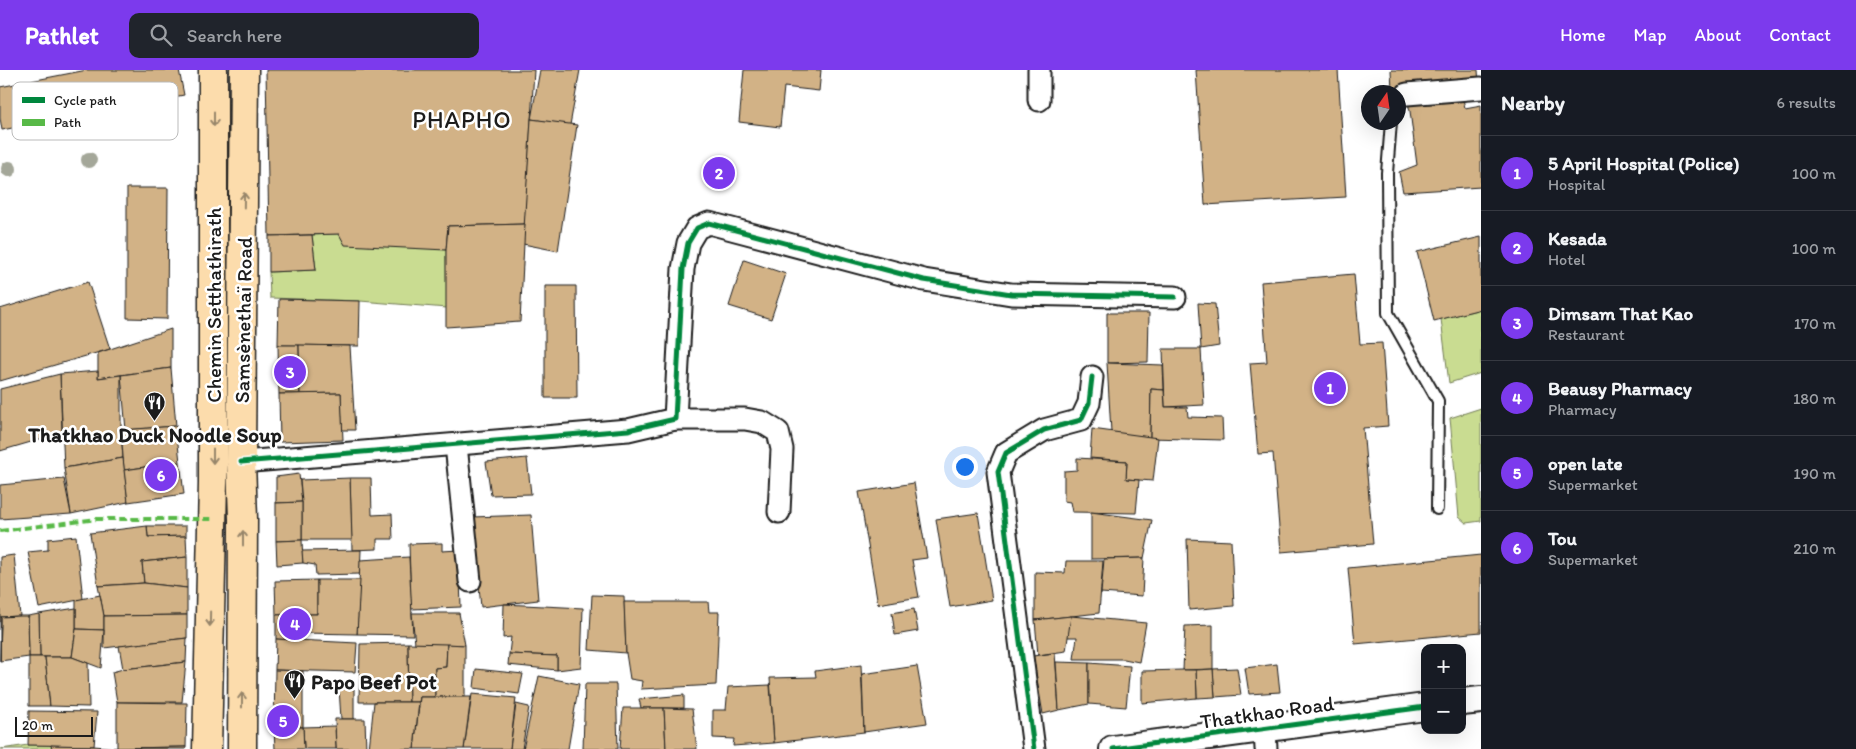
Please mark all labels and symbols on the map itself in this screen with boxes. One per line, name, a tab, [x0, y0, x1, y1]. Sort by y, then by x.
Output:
legend	[12, 82, 178, 140]
north arrow	[1361, 85, 1406, 130]
text: Cycle path	[54, 92, 117, 109]
district label: PHAPHO	[412, 105, 512, 134]
one-way arrow	[209, 110, 219, 126]
text: Path	[54, 114, 81, 131]
pin: 2	[703, 154, 735, 192]
one-way arrow	[239, 193, 249, 209]
street label: Chemin Setthathirath	[201, 207, 226, 403]
street label: Samsènethaï Road	[229, 236, 257, 403]
pin: 3	[274, 353, 306, 391]
pin: 1	[1314, 369, 1346, 407]
restaurant icon: Thatkhao Duck Noodle Soup	[143, 390, 167, 421]
place label: Thatkhao Duck Noodle Soup	[27, 422, 282, 448]
one-way arrow	[208, 448, 218, 464]
your location	[952, 454, 978, 480]
pin: 6	[145, 456, 177, 494]
one-way arrow	[238, 530, 248, 546]
pin: 4	[279, 605, 311, 643]
one-way arrow	[205, 610, 215, 626]
restaurant icon: Papo Beef Pot	[283, 669, 307, 700]
place label: Papo Beef Pot	[311, 669, 437, 695]
street label: Thatkhao Road	[1198, 690, 1336, 734]
one-way arrow	[237, 693, 247, 709]
pin: 5	[267, 702, 299, 740]
scale bar	[15, 714, 92, 737]

